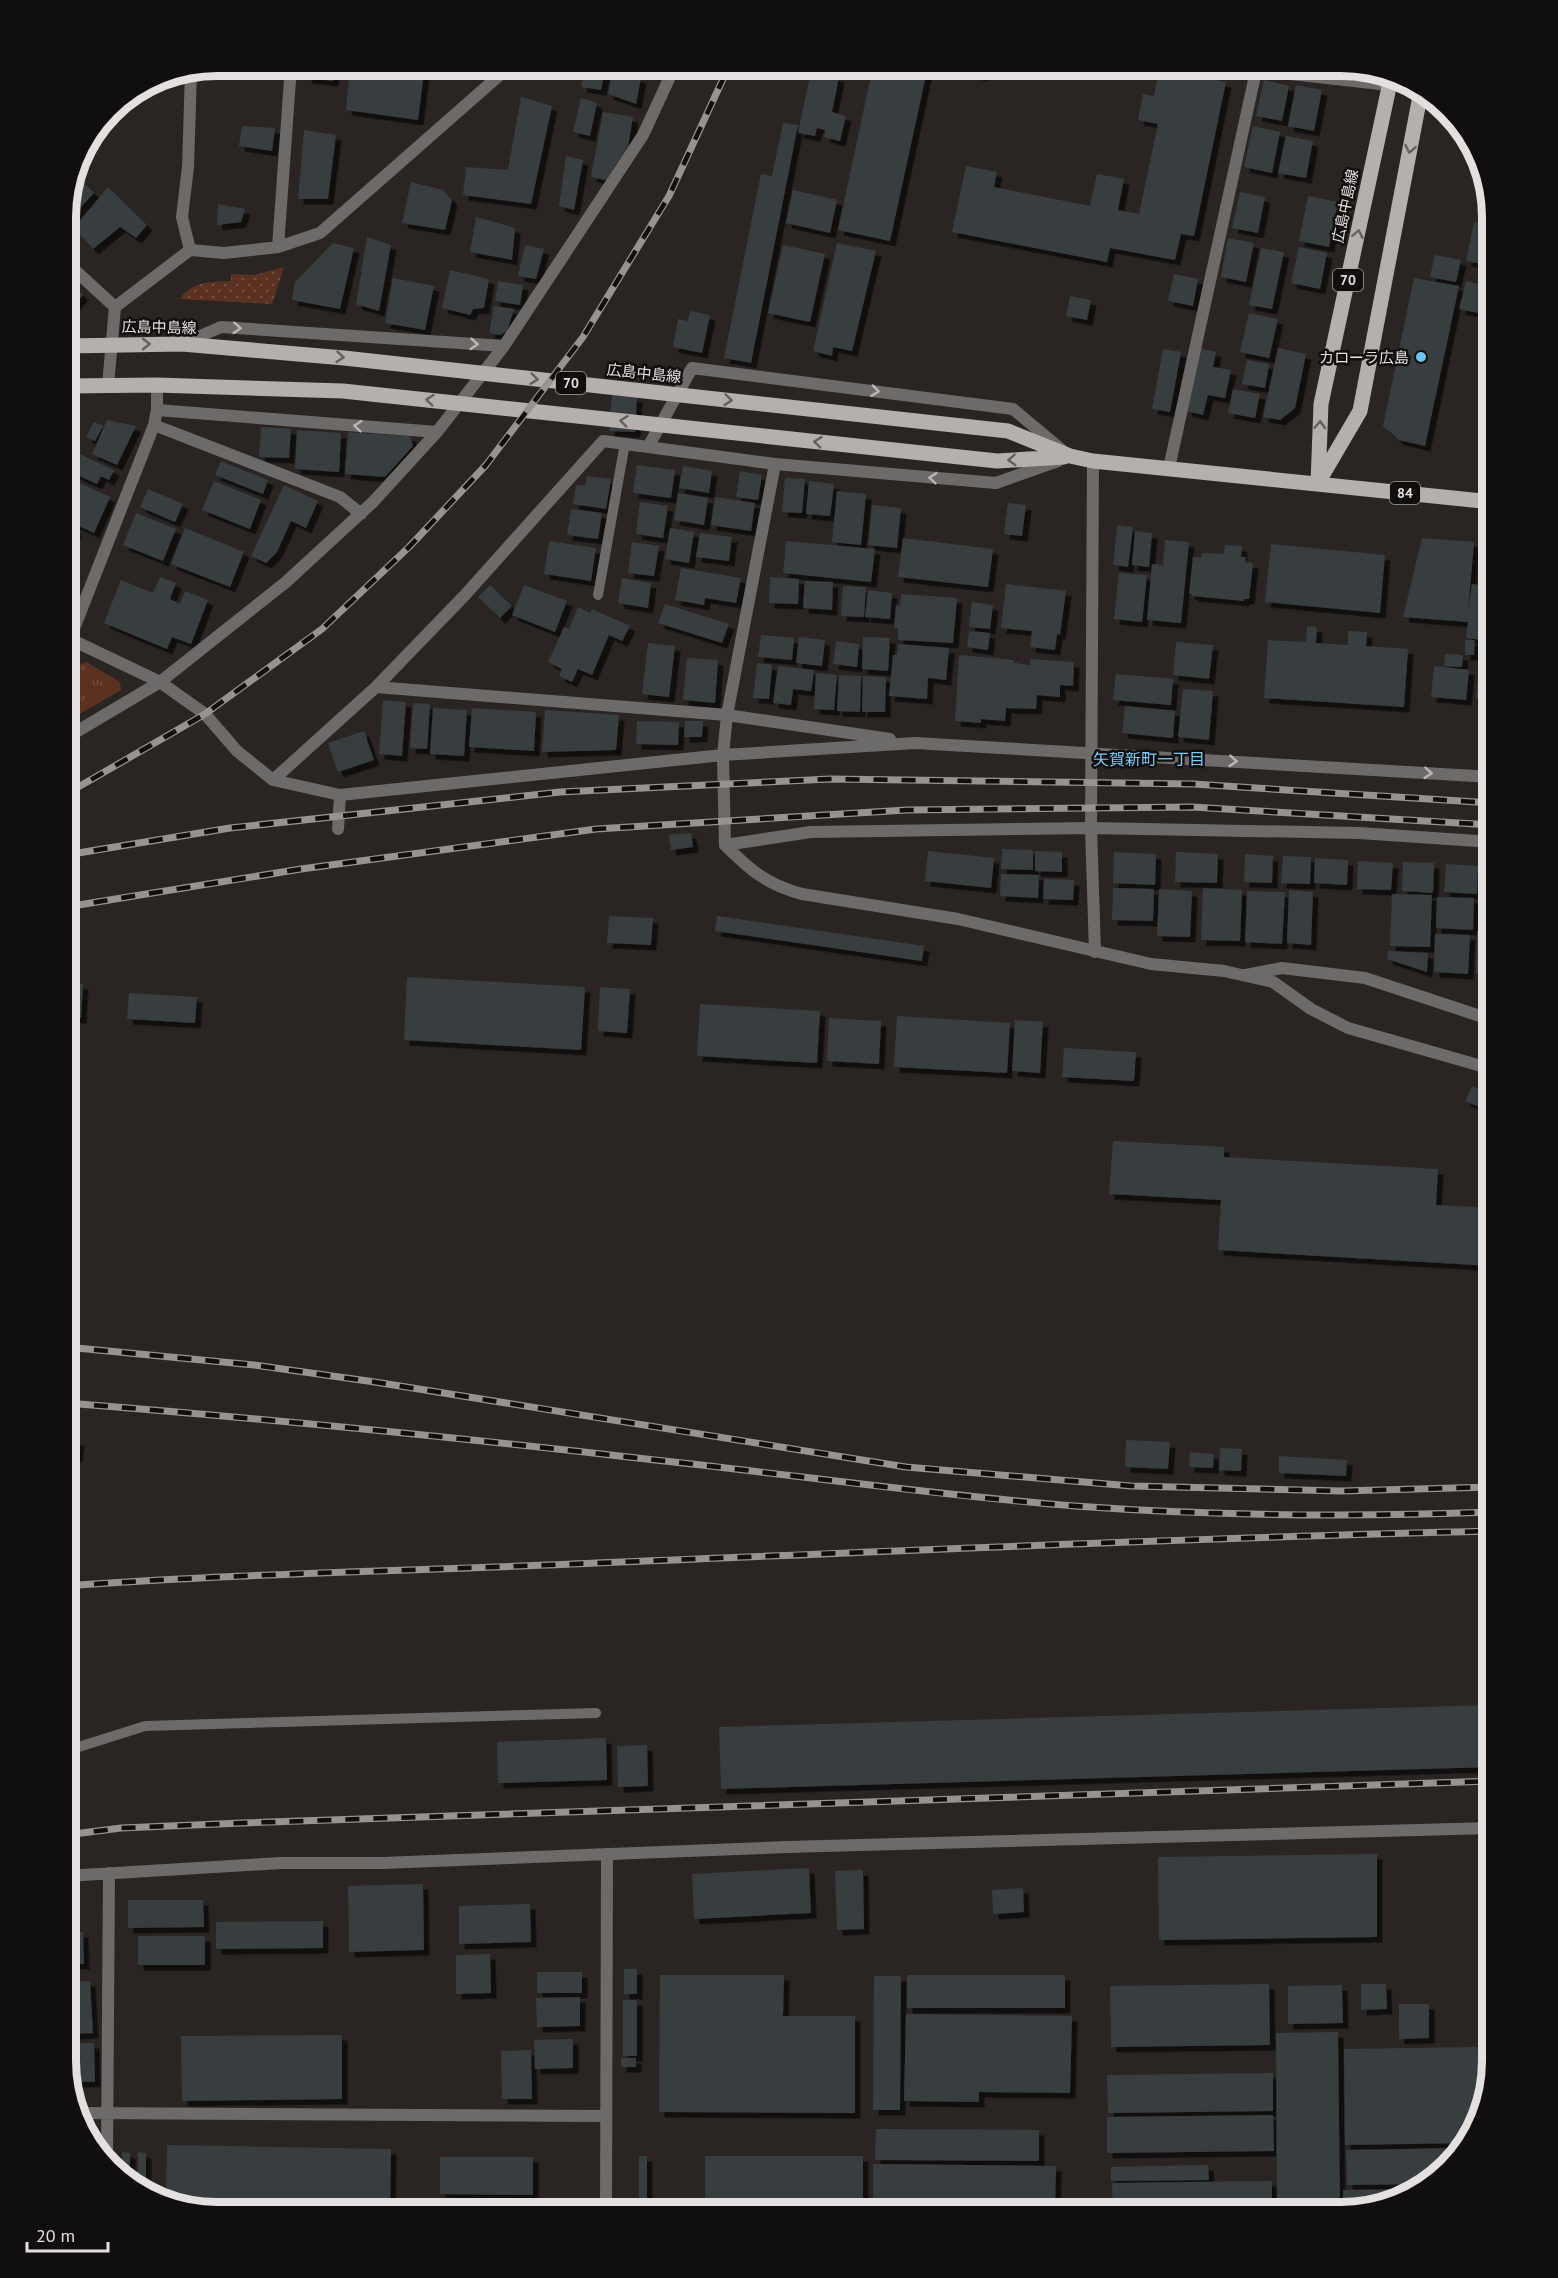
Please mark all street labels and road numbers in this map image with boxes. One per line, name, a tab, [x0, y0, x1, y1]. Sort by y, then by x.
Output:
street label: 広島中島線	[1328, 167, 1362, 245]
road number: 70	[1333, 269, 1363, 291]
street label: 広島中島線	[121, 317, 197, 337]
street label: 広島中島線	[606, 360, 682, 386]
road number: 70	[556, 372, 586, 394]
road number: 84	[1390, 482, 1420, 504]

